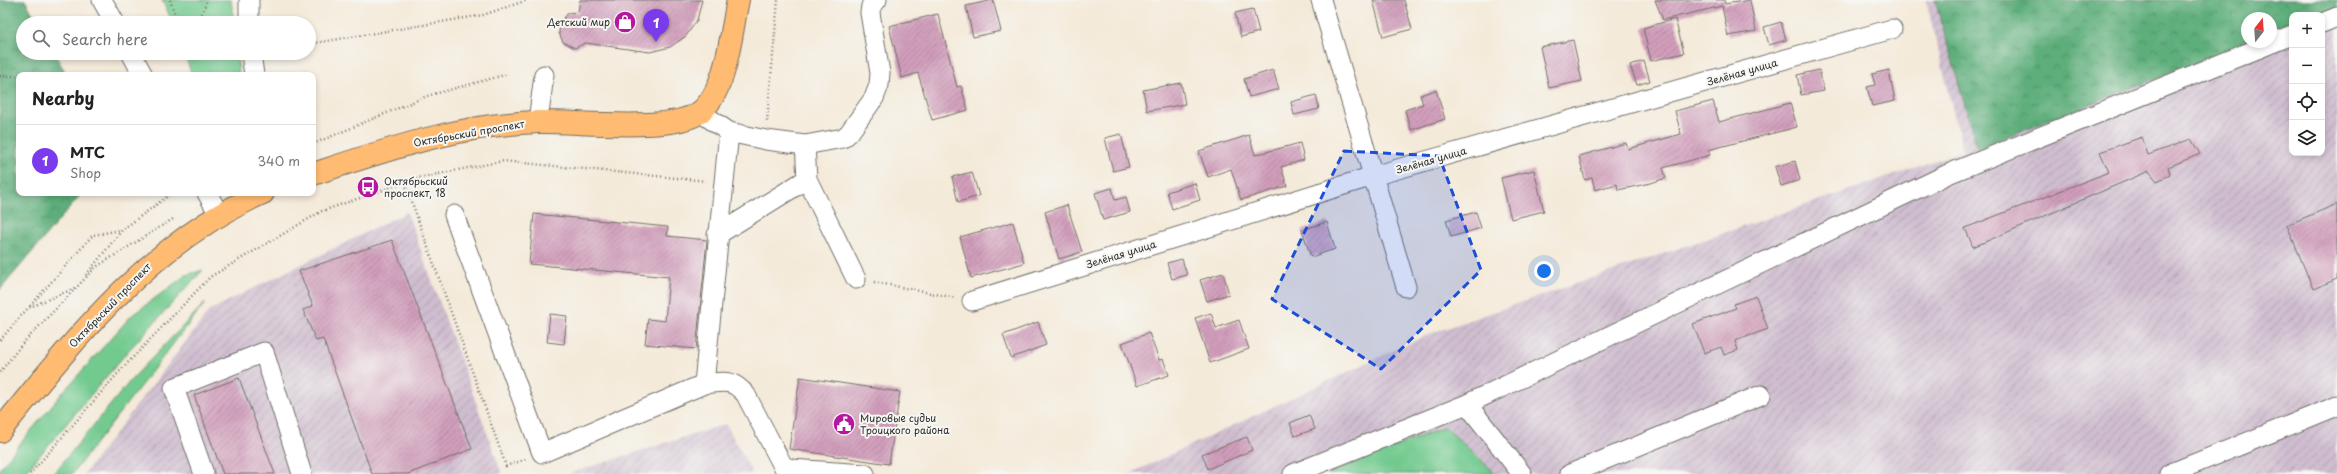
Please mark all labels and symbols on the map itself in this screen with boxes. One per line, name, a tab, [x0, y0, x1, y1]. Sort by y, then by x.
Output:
shop icon: Детский мир	[612, 9, 638, 35]
pin: 1	[643, 9, 669, 42]
north arrow	[2241, 12, 2277, 48]
place label: Детский мир	[547, 14, 610, 29]
street label: Зелёная улица	[1705, 54, 1780, 89]
street label: Октябрьский проспект	[412, 115, 526, 150]
street label: Зелёная улица	[1394, 142, 1469, 177]
place label: Октябрьский проспект, 18	[384, 173, 448, 200]
bus stop icon: Октябрьский проспект, 18	[355, 174, 381, 200]
street label: Зелёная улица	[1084, 236, 1158, 271]
street label: Октябрьский проспект	[65, 259, 154, 350]
your location	[1534, 261, 1554, 281]
place label: Мировые судьи Троицкого района	[860, 410, 950, 437]
public building icon: Мировые судьи Троицкого района	[831, 411, 857, 437]

